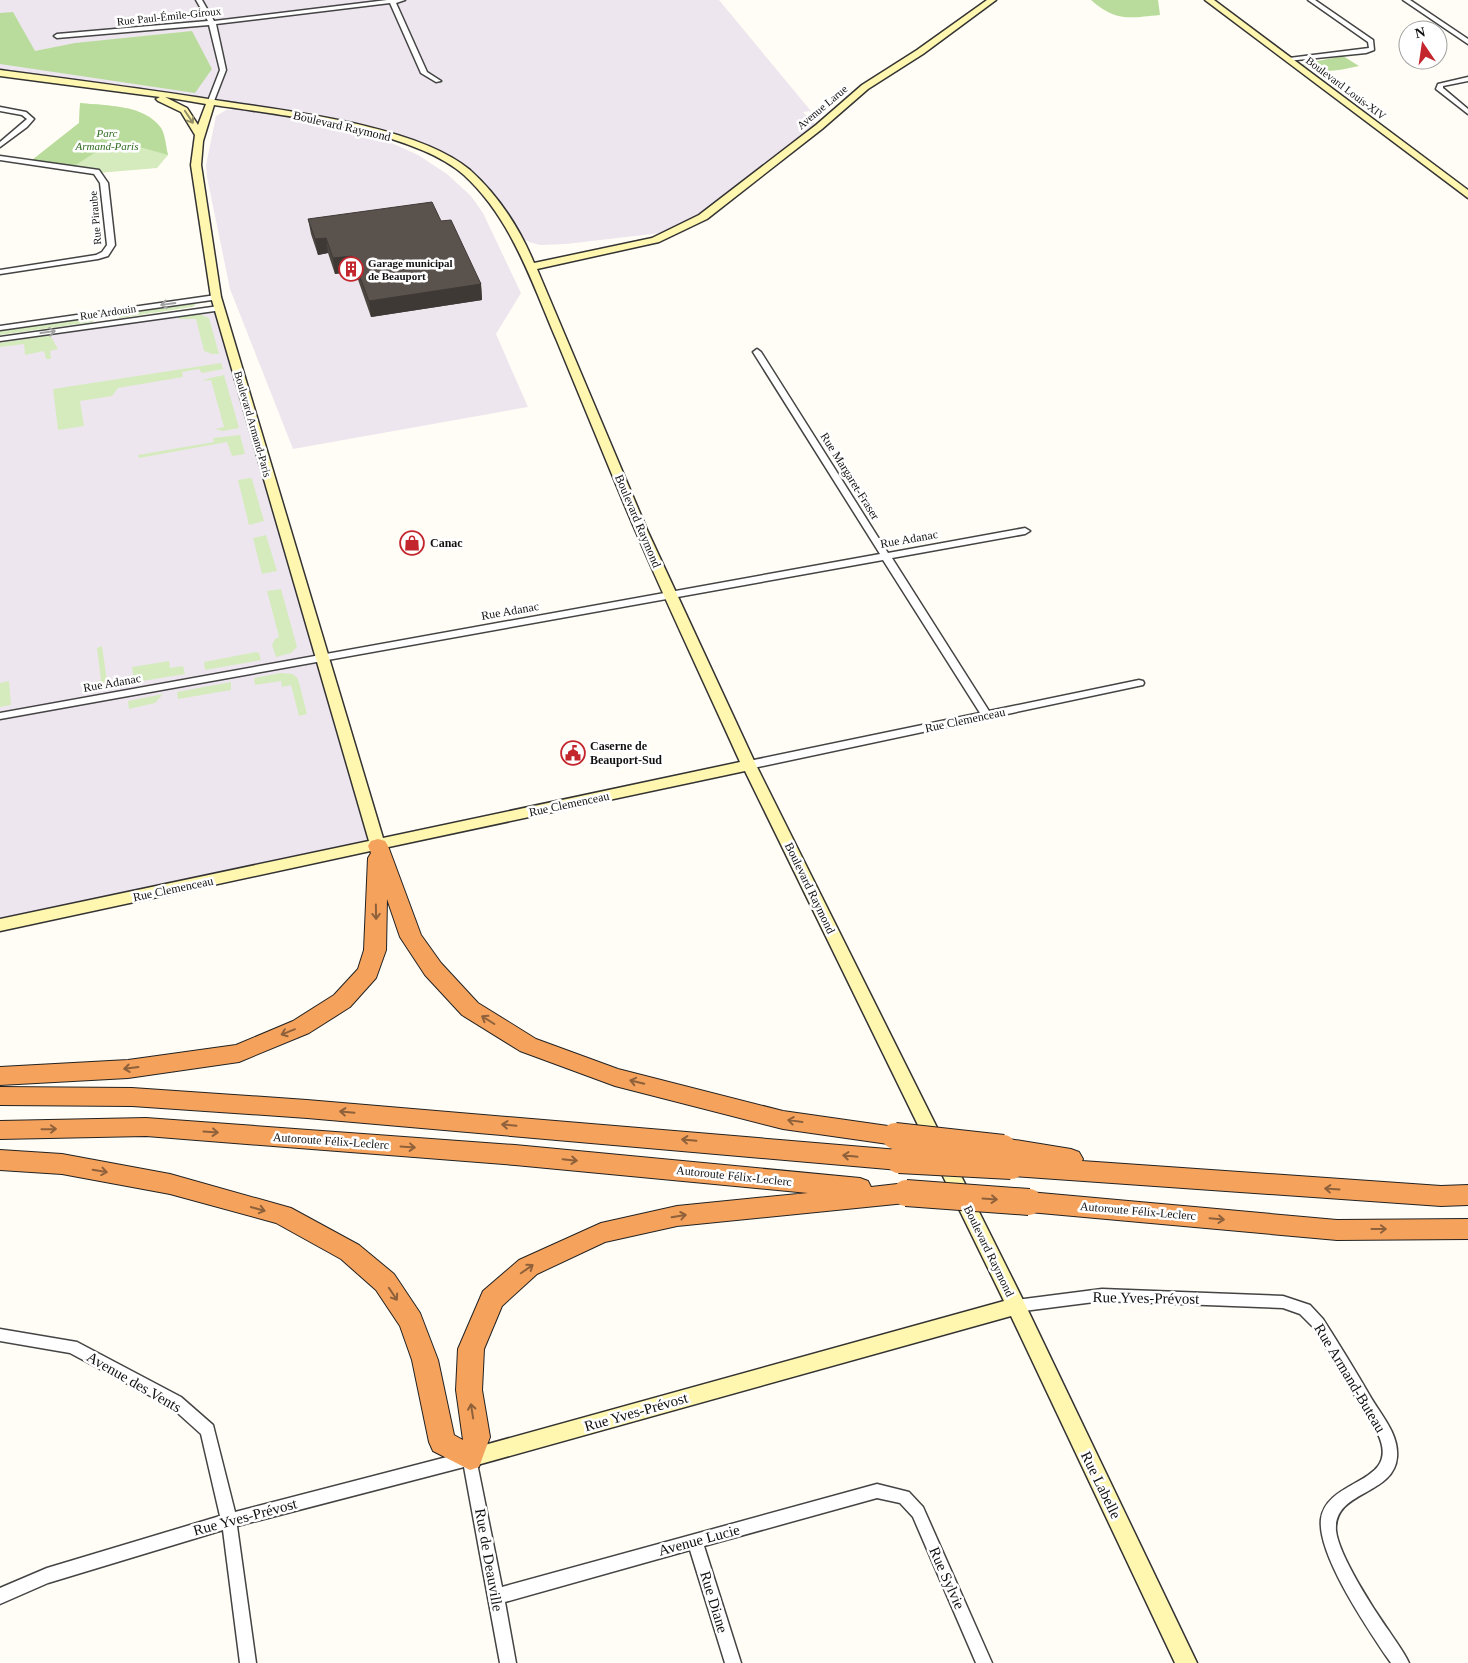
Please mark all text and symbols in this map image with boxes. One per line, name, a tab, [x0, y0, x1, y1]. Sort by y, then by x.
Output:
street label: Rue Paul-Émile-Giroux	[116, 5, 222, 27]
north arrow	[1398, 20, 1448, 70]
text: N	[1414, 24, 1427, 41]
street label: Boulevard Louis-XIV	[1304, 54, 1388, 122]
street label: Avenue Larue	[794, 82, 850, 131]
street label: Boulevard Raymond	[292, 108, 392, 144]
one-way arrow	[184, 110, 194, 124]
park label: Parc Armand-Paris	[75, 127, 138, 152]
street label: Rue Piraube	[87, 190, 103, 245]
building icon: Garage municipal de Beauport	[338, 256, 364, 282]
place label: Garage municipal de Beauport	[368, 257, 453, 282]
one-way arrow	[160, 299, 176, 309]
street label: Rue Ardouin	[79, 302, 137, 322]
one-way arrow	[40, 327, 56, 337]
street label: Boulevard Armand-Paris	[232, 370, 274, 478]
street label: Rue Margaret-Fraser	[818, 430, 882, 522]
street label: Boulevard Raymond	[612, 472, 664, 570]
street label: Rue Adanac	[879, 527, 939, 551]
shop icon: Canac	[399, 530, 425, 556]
place label: Canac	[430, 536, 463, 550]
street label: Rue Adanac	[480, 599, 540, 623]
street label: Rue Adanac	[82, 671, 142, 695]
street label: Rue Clemenceau	[924, 705, 1006, 735]
place label: Caserne de Beauport-Sud	[590, 739, 662, 767]
public building icon: Caserne de Beauport-Sud	[560, 740, 586, 766]
street label: Rue Clemenceau	[528, 789, 610, 819]
street label: Boulevard Raymond	[782, 840, 838, 936]
street label: Rue Clemenceau	[132, 874, 214, 904]
one-way arrow	[371, 904, 381, 920]
one-way arrow	[482, 1015, 496, 1025]
one-way arrow	[281, 1029, 296, 1038]
one-way arrow	[123, 1063, 139, 1073]
one-way arrow	[630, 1077, 646, 1086]
one-way arrow	[339, 1107, 355, 1117]
one-way arrow	[787, 1116, 803, 1126]
one-way arrow	[501, 1121, 517, 1130]
one-way arrow	[40, 1124, 56, 1134]
one-way arrow	[203, 1127, 219, 1137]
street label: Autoroute Félix-Leclerc	[273, 1130, 389, 1152]
one-way arrow	[681, 1136, 697, 1145]
one-way arrow	[400, 1142, 416, 1152]
one-way arrow	[843, 1151, 859, 1161]
one-way arrow	[562, 1156, 578, 1165]
street label: Autoroute Félix-Leclerc	[675, 1163, 793, 1189]
one-way arrow	[92, 1167, 108, 1176]
one-way arrow	[1324, 1185, 1340, 1194]
one-way arrow	[982, 1194, 998, 1203]
street label: Autoroute Félix-Leclerc	[1079, 1199, 1197, 1223]
street label: Boulevard Raymond	[961, 1203, 1017, 1299]
one-way arrow	[250, 1204, 266, 1214]
one-way arrow	[671, 1211, 687, 1221]
one-way arrow	[1209, 1214, 1225, 1224]
one-way arrow	[1370, 1224, 1387, 1234]
one-way arrow	[520, 1264, 534, 1274]
one-way arrow	[388, 1287, 398, 1301]
street label: Rue Yves-Prévost	[1093, 1289, 1200, 1307]
street label: Rue Armand-Buteau	[1311, 1321, 1389, 1436]
street label: Avenue des Vents	[84, 1349, 184, 1416]
street label: Rue Yves-Prévost	[583, 1389, 690, 1434]
one-way arrow	[467, 1403, 477, 1419]
street label: Rue Labelle	[1078, 1449, 1124, 1522]
street label: Rue Yves-Prévost	[191, 1495, 299, 1539]
street label: Rue de Deauville	[472, 1507, 506, 1613]
street label: Avenue Lucie	[657, 1521, 742, 1559]
street label: Rue Sylvie	[926, 1544, 968, 1612]
street label: Rue Diane	[697, 1569, 731, 1635]

